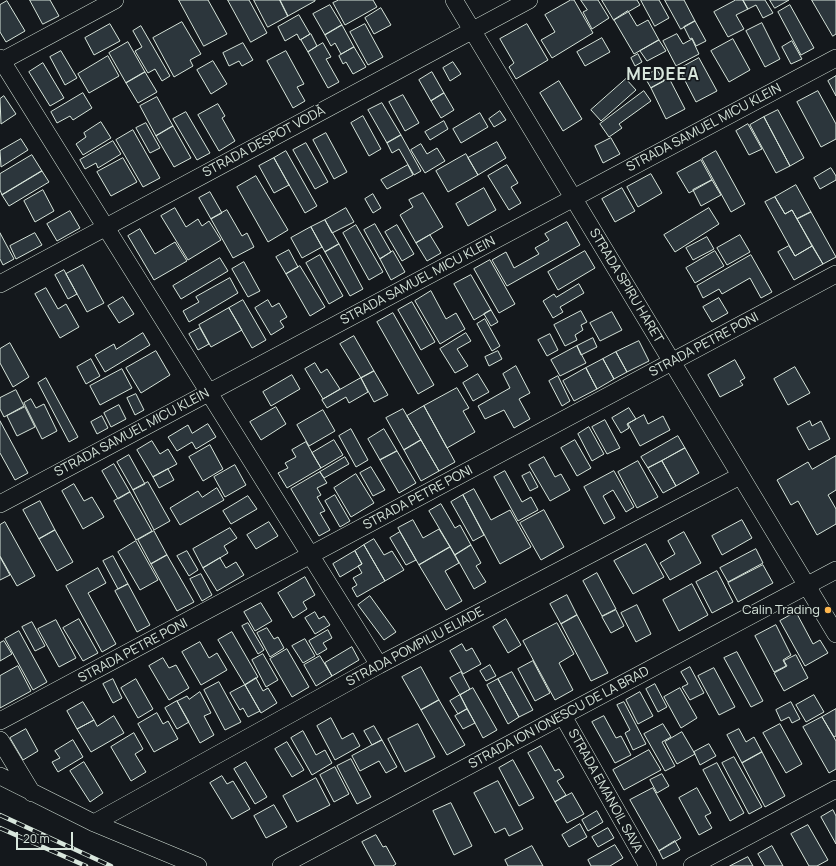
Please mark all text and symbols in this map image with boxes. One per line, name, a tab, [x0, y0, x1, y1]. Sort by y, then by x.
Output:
district label: MEDEEA	[626, 65, 700, 85]
street label: STRADA SAMUEL MICU KLEIN	[624, 80, 784, 176]
street label: STRADA DESPOT VODĂ	[200, 103, 328, 181]
street label: STRADA SPIRU HARET	[586, 226, 666, 346]
street label: STRADA SAMUEL MICU KLEIN	[338, 233, 498, 329]
street label: STRADA PETRE PONI	[647, 309, 761, 381]
street label: STRADA SAMUEL MICU KLEIN	[52, 385, 212, 481]
street label: STRADA PETRE PONI	[361, 462, 475, 534]
place label: Calin Trading	[742, 602, 820, 618]
street label: STRADA POMPILIU ELIADE	[344, 604, 486, 690]
marker: Calin Trading	[823, 605, 833, 615]
street label: STRADA PETRE PONI	[76, 615, 190, 687]
street label: STRADA ION IONESCU DE LA BRAD	[466, 664, 652, 772]
street label: STRADA EMANOIL SAVA	[564, 726, 646, 856]
scale bar	[18, 824, 75, 850]
text: 20 m	[23, 830, 50, 847]

